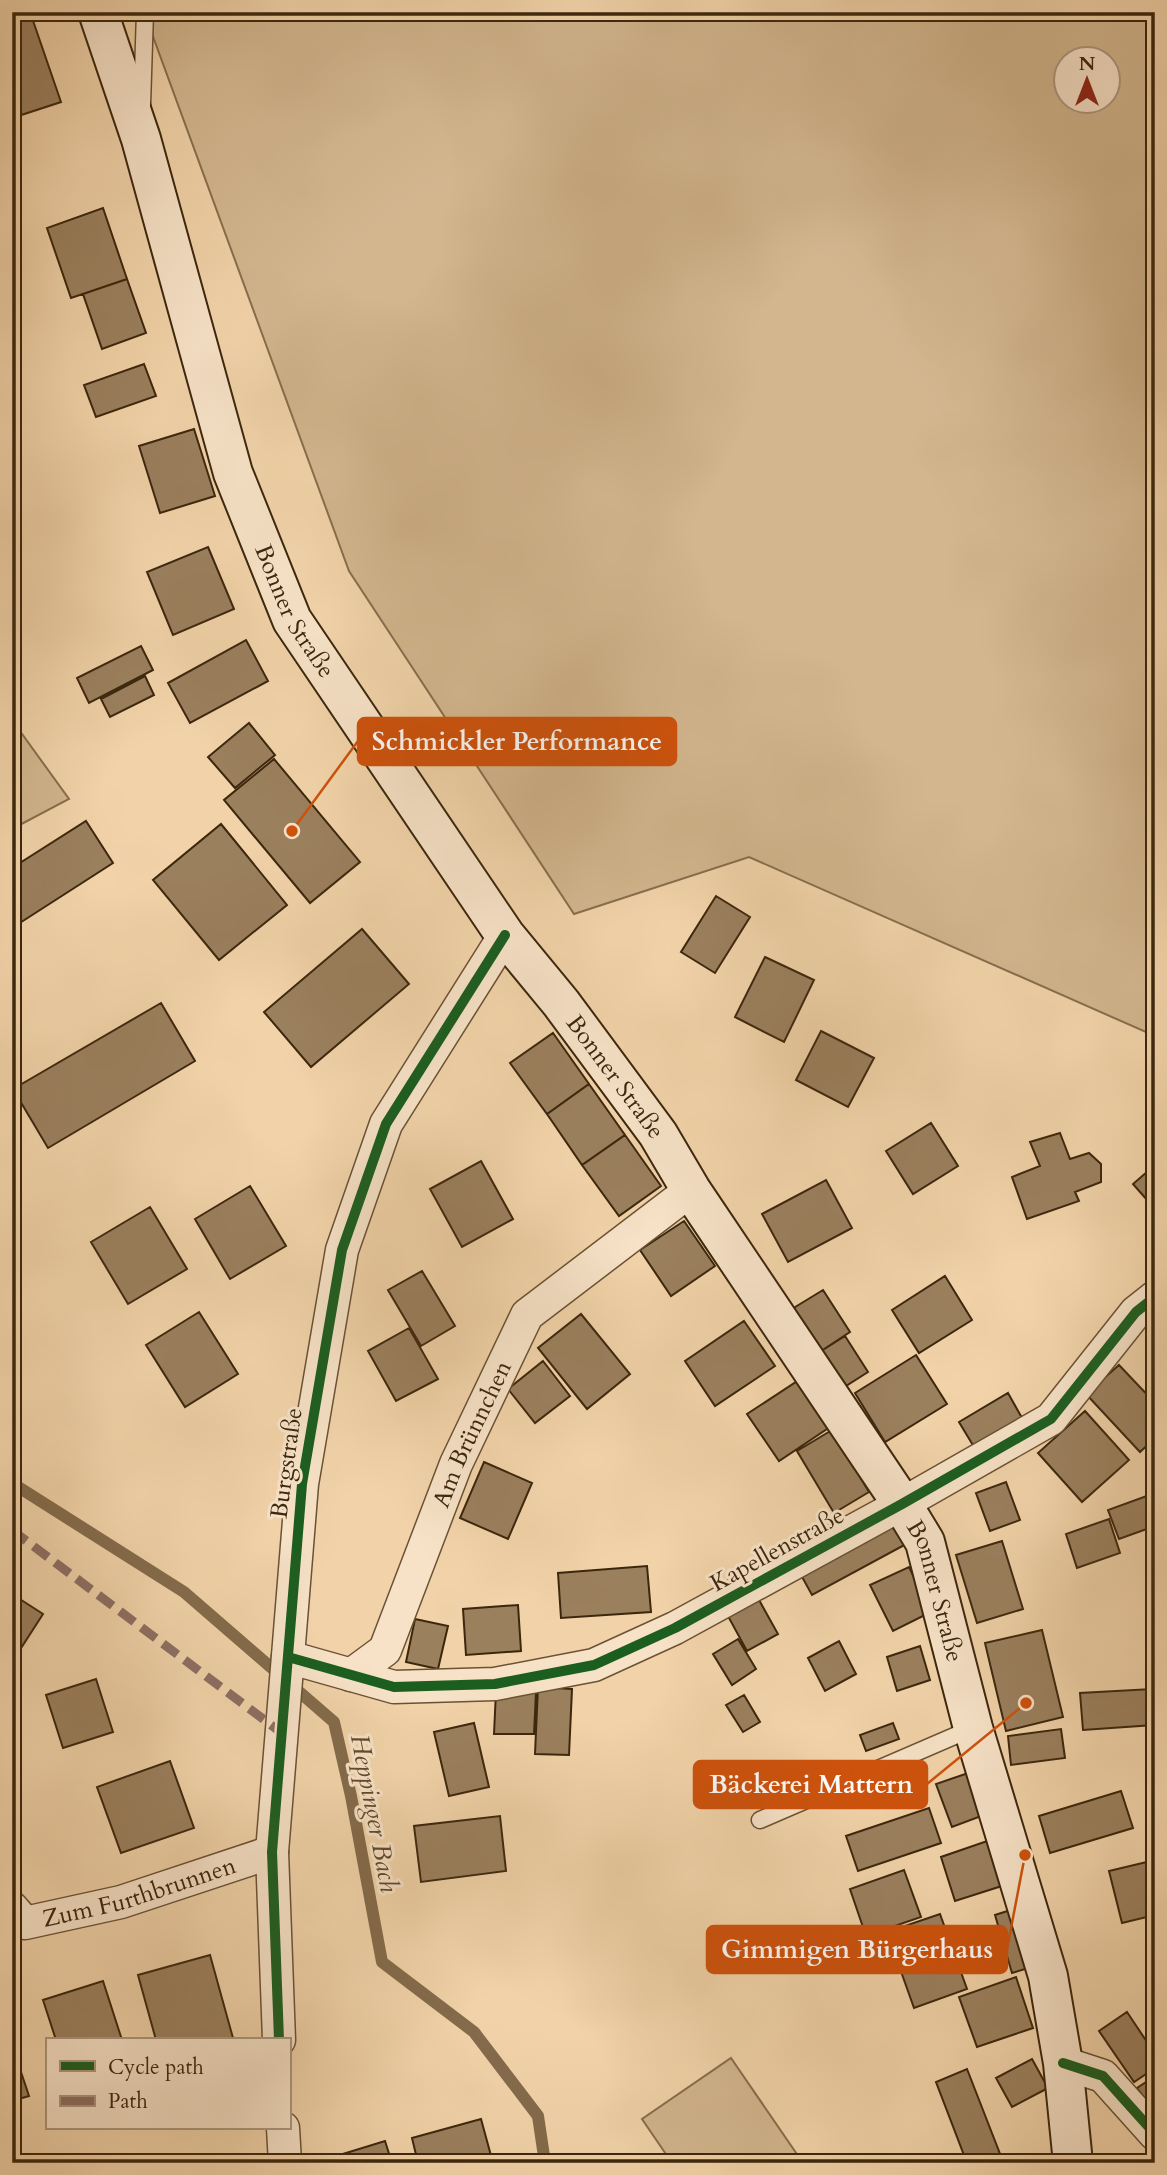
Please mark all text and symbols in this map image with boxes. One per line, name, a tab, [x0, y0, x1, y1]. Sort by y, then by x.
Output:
north arrow	[1052, 46, 1122, 116]
text: N	[1079, 51, 1096, 77]
street label: Bonner Straße	[246, 540, 342, 685]
callout: Schmickler Performance	[358, 718, 676, 765]
text: Schmickler Performance	[372, 724, 662, 759]
street label: Bonner Straße	[558, 1008, 672, 1146]
street label: Am Brünnchen	[425, 1355, 520, 1512]
street label: Burgstraße	[262, 1406, 311, 1521]
street label: Kapellenstraße	[704, 1499, 850, 1600]
street label: Bonner Straße	[898, 1514, 971, 1666]
water label: Heppinger Bach	[342, 1731, 407, 1896]
callout: Bäckerei Mattern	[694, 1761, 927, 1808]
text: Bäckerei Mattern	[709, 1767, 913, 1802]
street label: Zum Furthbrunnen	[39, 1849, 241, 1936]
callout: Gimmigen Bürgerhaus	[707, 1926, 1007, 1973]
text: Gimmigen Bürgerhaus	[721, 1932, 993, 1967]
legend	[46, 2038, 290, 2130]
text: Cycle path	[108, 2053, 204, 2082]
text: Path	[108, 2087, 148, 2116]

